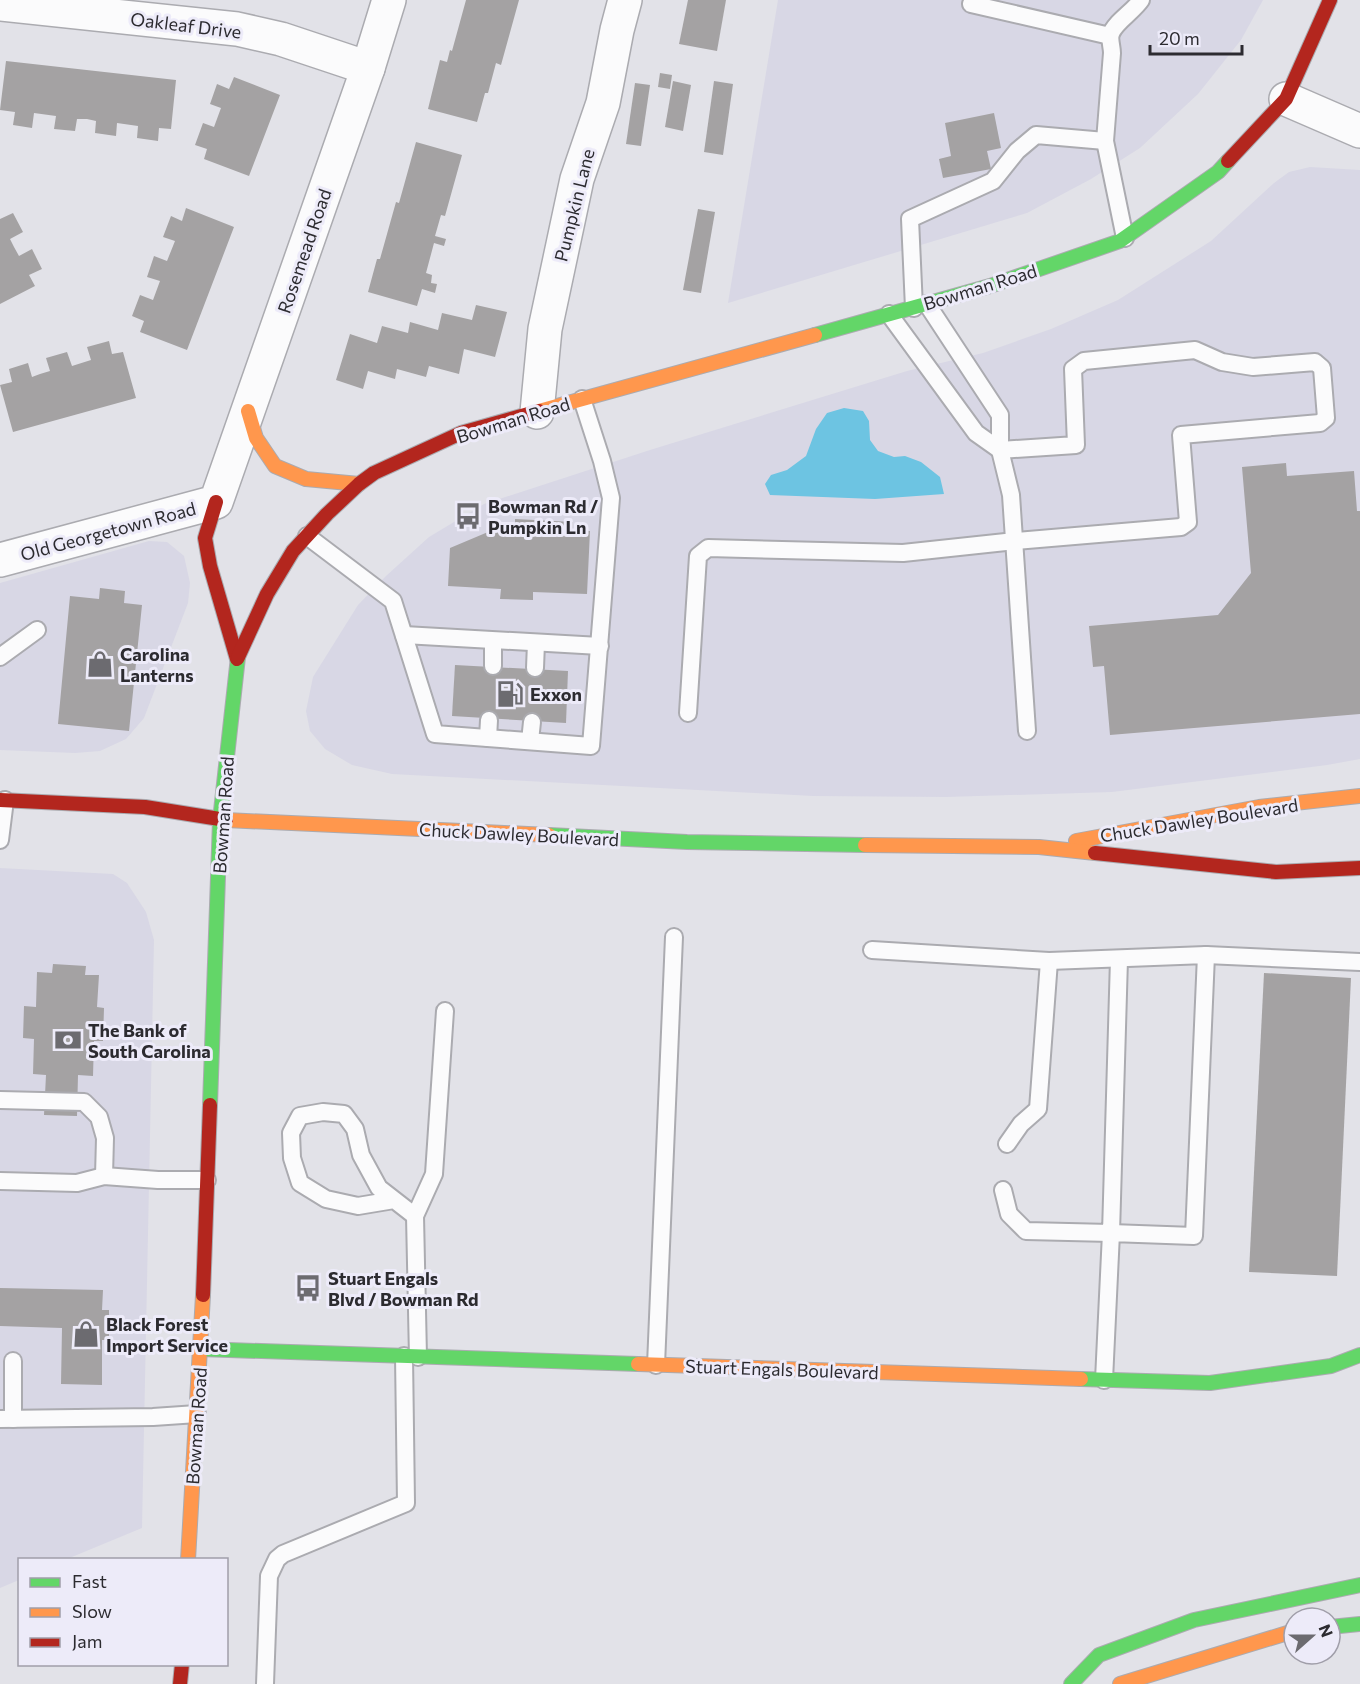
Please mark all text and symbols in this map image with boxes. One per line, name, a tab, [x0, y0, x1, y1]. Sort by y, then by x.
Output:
street label: Oakleaf Drive	[129, 7, 243, 43]
scale bar	[1150, 18, 1242, 56]
text: 20 m	[1159, 27, 1200, 49]
street label: Pumpkin Lane	[549, 146, 599, 264]
street label: Rosemead Road	[272, 186, 336, 316]
street label: Bowman Road	[921, 259, 1039, 315]
street label: Bowman Road	[454, 392, 572, 448]
place label: Bowman Rd / Pumpkin Ln	[488, 495, 598, 538]
street label: Old Georgetown Road	[18, 497, 198, 565]
bus stop icon: Bowman Rd / Pumpkin Ln	[453, 501, 483, 531]
place label: Carolina Lanterns	[120, 643, 194, 686]
shop icon: Carolina Lanterns	[85, 649, 115, 679]
fuel station icon: Exxon	[495, 679, 525, 709]
place label: Exxon	[530, 683, 582, 705]
street label: Bowman Road	[208, 756, 238, 874]
street label: Chuck Dawley Boulevard	[1098, 793, 1300, 847]
street label: Chuck Dawley Boulevard	[418, 818, 620, 850]
place label: The Bank of South Carolina	[88, 1019, 211, 1062]
bank icon: The Bank of South Carolina	[53, 1025, 83, 1055]
place label: Stuart Engals Blvd / Bowman Rd	[328, 1267, 479, 1310]
bus stop icon: Stuart Engals Blvd / Bowman Rd	[293, 1273, 323, 1303]
place label: Black Forest Import Service	[106, 1313, 228, 1356]
shop icon: Black Forest Import Service	[71, 1319, 101, 1349]
street label: Stuart Engals Boulevard	[685, 1355, 879, 1383]
street label: Bowman Road	[181, 1367, 211, 1485]
legend	[18, 1558, 228, 1666]
text: Fast	[72, 1570, 107, 1592]
text: Slow	[72, 1600, 112, 1622]
north arrow	[1282, 1606, 1342, 1666]
text: N	[1315, 1621, 1337, 1639]
text: Jam	[72, 1630, 102, 1652]

